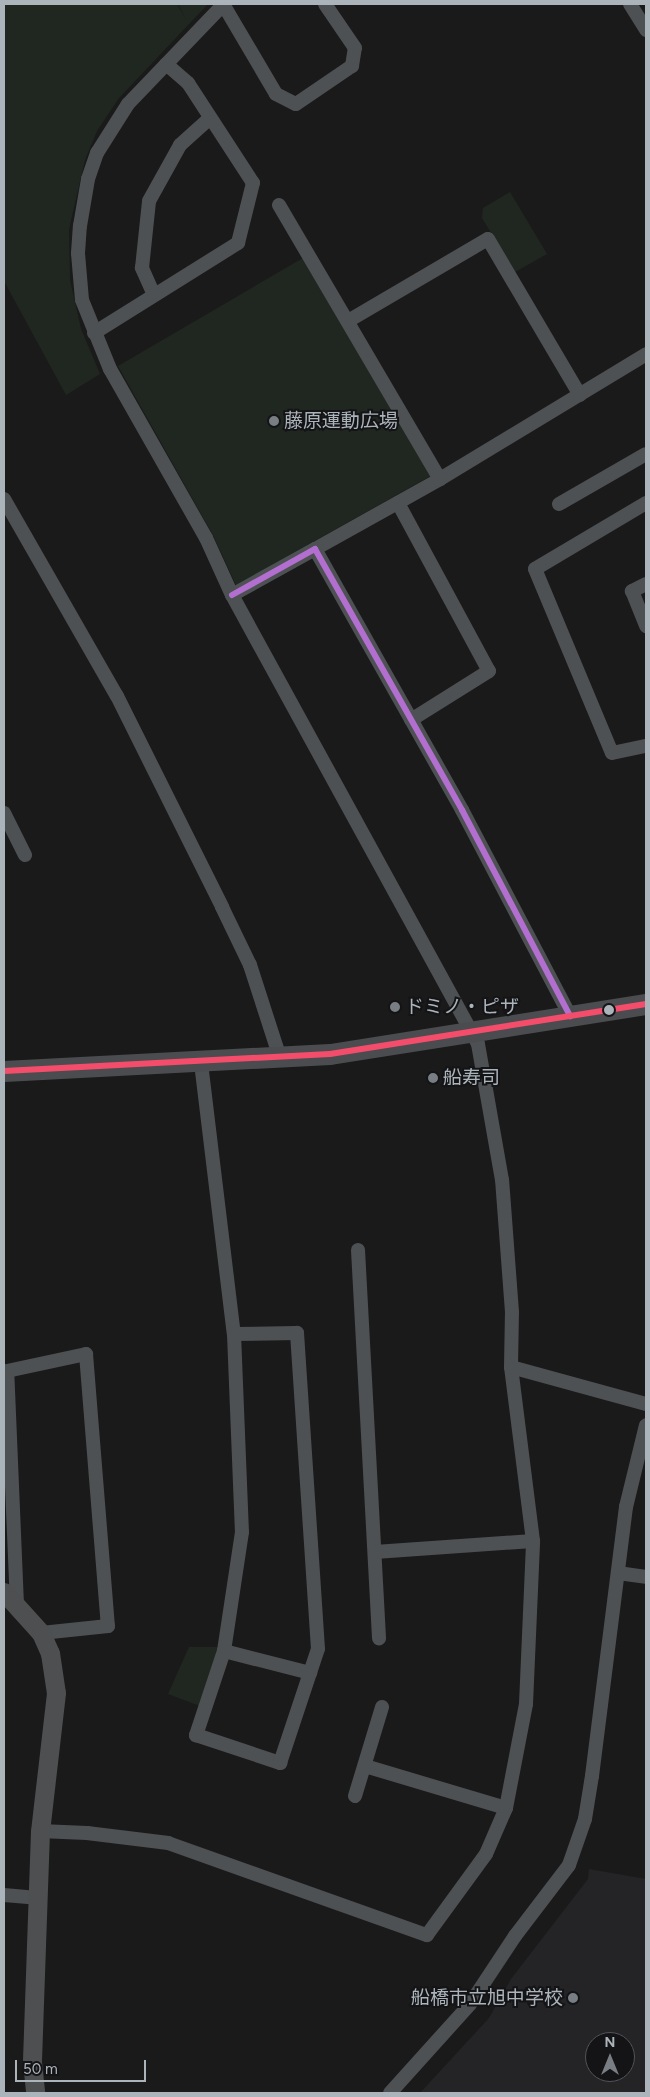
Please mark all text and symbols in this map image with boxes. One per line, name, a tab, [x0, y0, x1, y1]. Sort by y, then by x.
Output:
place label: 藤原運動広場	[284, 410, 398, 432]
marker: 藤原運動広場	[268, 415, 280, 427]
place label: ドミノ・ピザ	[405, 996, 519, 1018]
marker: ドミノ・ピザ	[389, 1001, 401, 1013]
unlabelled marker	[604, 1005, 614, 1015]
place label: 船寿司	[443, 1067, 500, 1089]
marker: 船寿司	[427, 1072, 439, 1084]
place label: 船橋市立旭中学校	[411, 1987, 563, 2009]
marker: 船橋市立旭中学校	[567, 1992, 579, 2004]
north arrow	[585, 2032, 635, 2082]
text: N	[605, 2034, 615, 2051]
scale bar	[18, 2050, 149, 2082]
text: 50 m	[23, 2060, 58, 2078]

